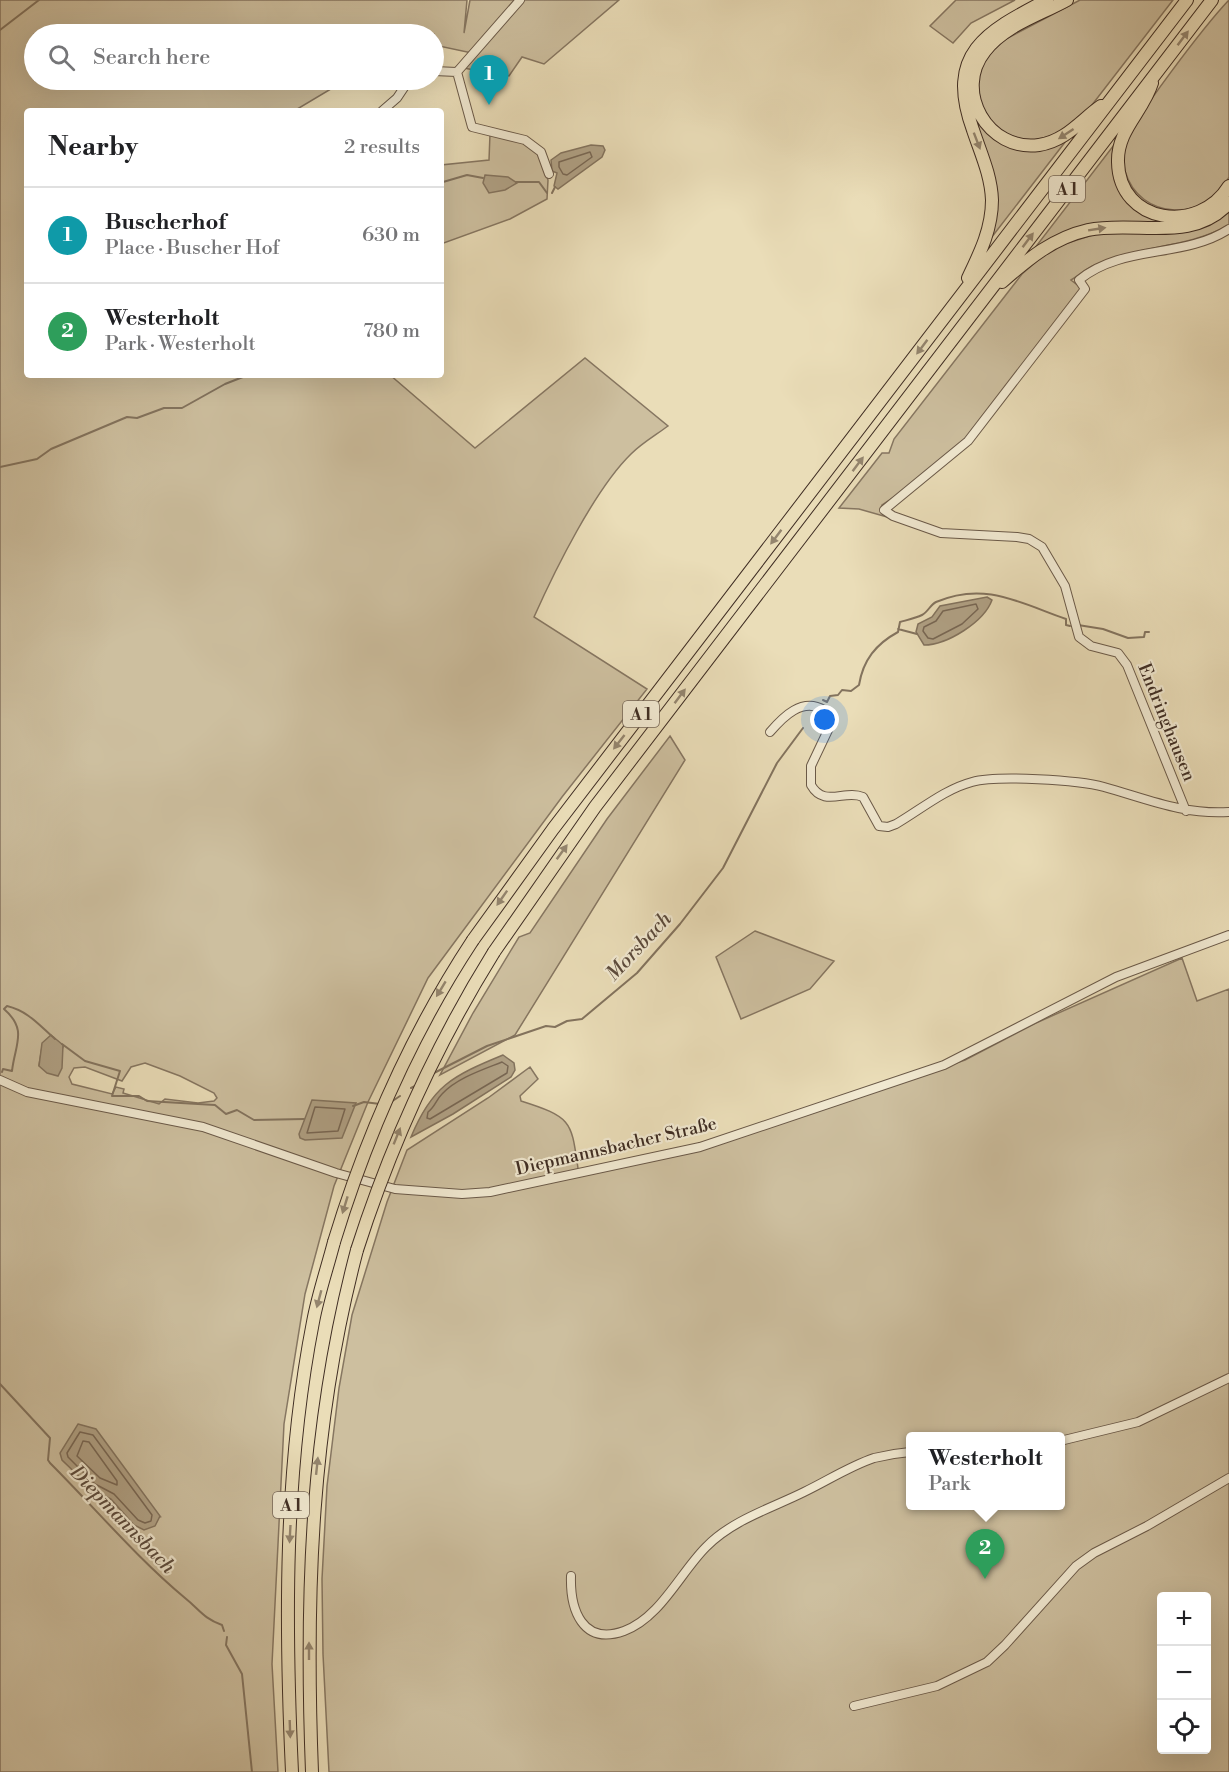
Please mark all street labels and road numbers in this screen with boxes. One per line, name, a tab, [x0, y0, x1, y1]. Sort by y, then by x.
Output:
road number: A 1	[1049, 176, 1085, 202]
street label: Endringhausen	[1132, 660, 1201, 785]
road number: A 1	[623, 701, 659, 727]
street label: Diepmannsbacher Straße	[513, 1112, 719, 1181]
road number: A 1	[273, 1492, 309, 1518]

